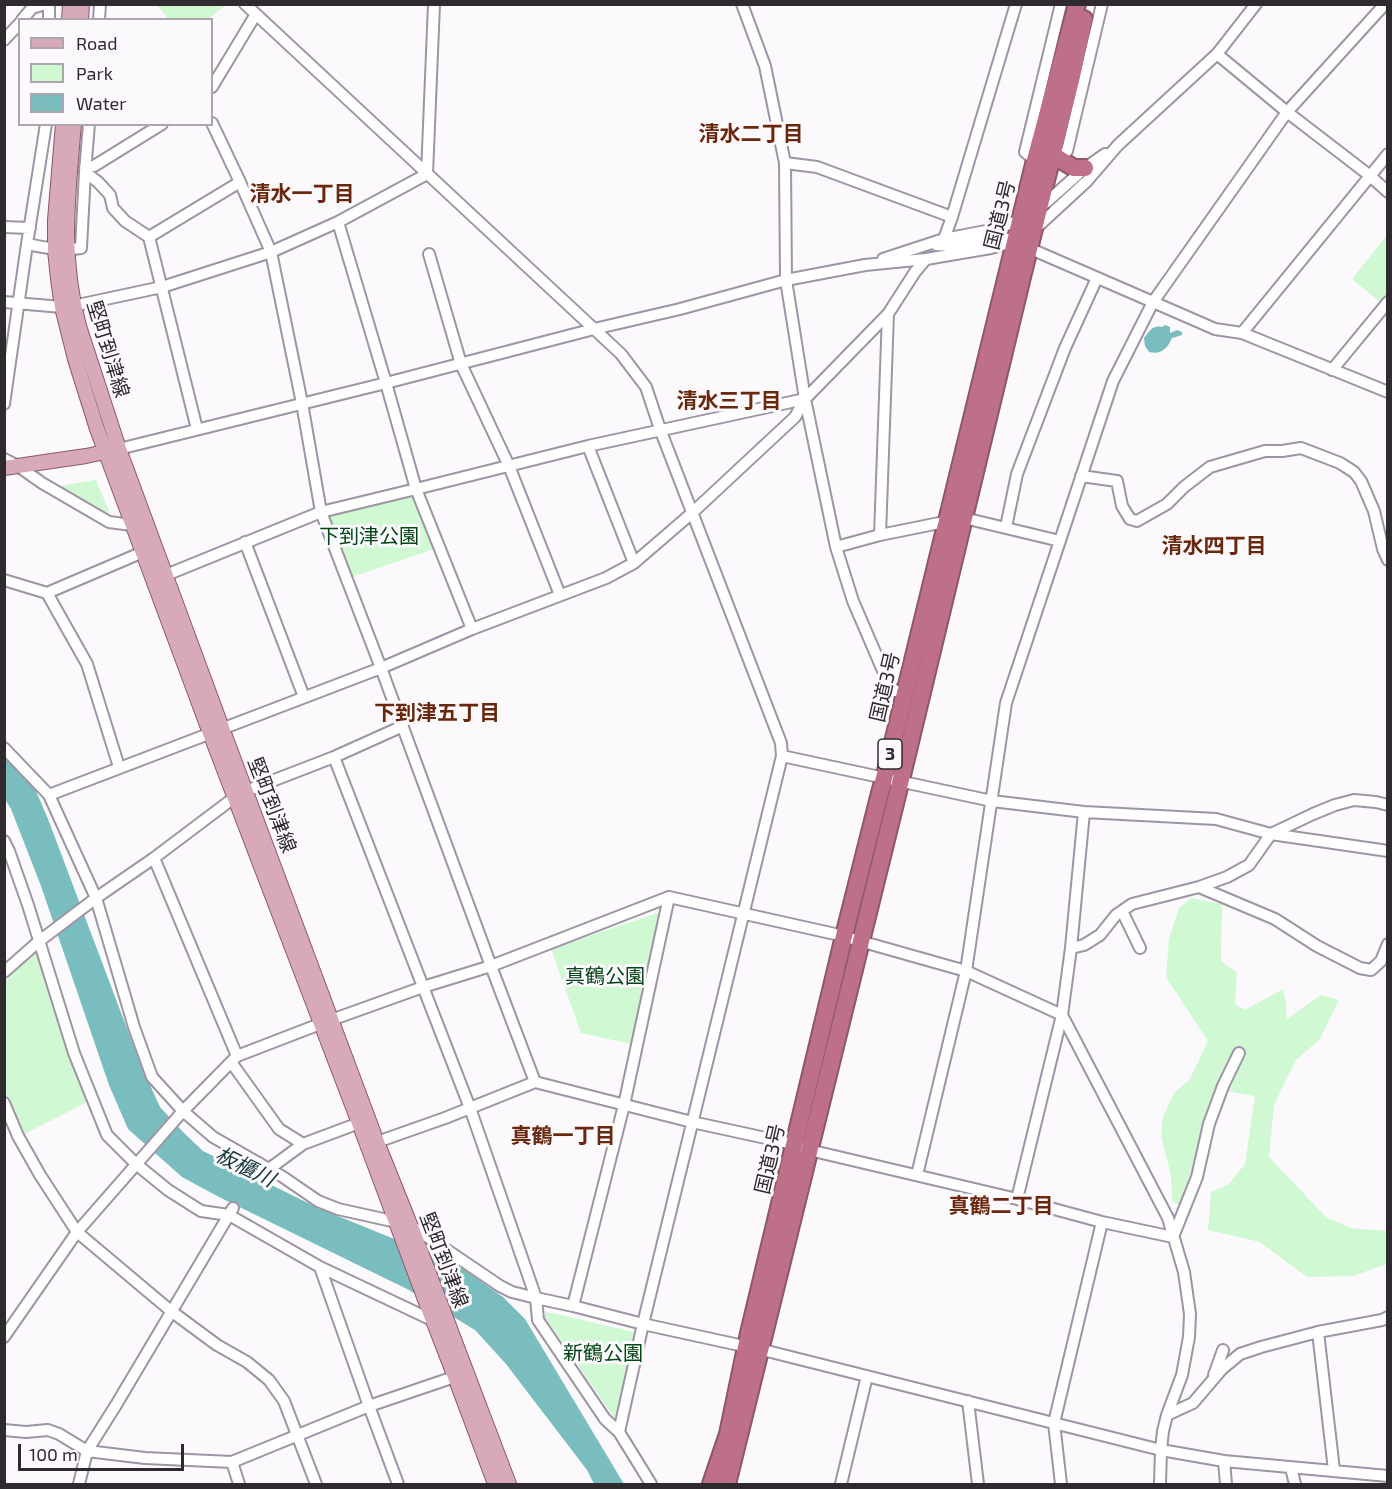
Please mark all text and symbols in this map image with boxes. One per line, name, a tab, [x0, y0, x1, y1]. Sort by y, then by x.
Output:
legend	[18, 18, 213, 126]
text: Road	[76, 32, 117, 54]
text: Park	[76, 62, 113, 84]
text: Water	[76, 92, 126, 114]
district label: 清水二丁目	[699, 121, 803, 147]
street label: 国道3号	[980, 178, 1020, 252]
district label: 清水一丁目	[250, 181, 354, 207]
street label: 堅町到津線	[82, 298, 134, 400]
district label: 清水三丁目	[677, 388, 781, 414]
park label: 下到津公園	[319, 524, 419, 548]
district label: 清水四丁目	[1162, 533, 1266, 559]
street label: 国道3号	[865, 650, 905, 724]
district label: 下到津五丁目	[374, 700, 500, 726]
road number: 3	[878, 739, 902, 769]
street label: 堅町到津線	[243, 754, 301, 856]
park label: 真鶴公園	[565, 964, 645, 988]
street label: 国道3号	[750, 1122, 790, 1196]
district label: 真鶴一丁目	[511, 1123, 615, 1149]
water label: 板櫃川	[211, 1142, 279, 1192]
district label: 真鶴二丁目	[949, 1193, 1053, 1219]
street label: 堅町到津線	[415, 1209, 473, 1311]
park label: 新鶴公園	[563, 1341, 643, 1365]
scale bar	[21, 1432, 188, 1470]
text: 100 m	[29, 1443, 78, 1465]

